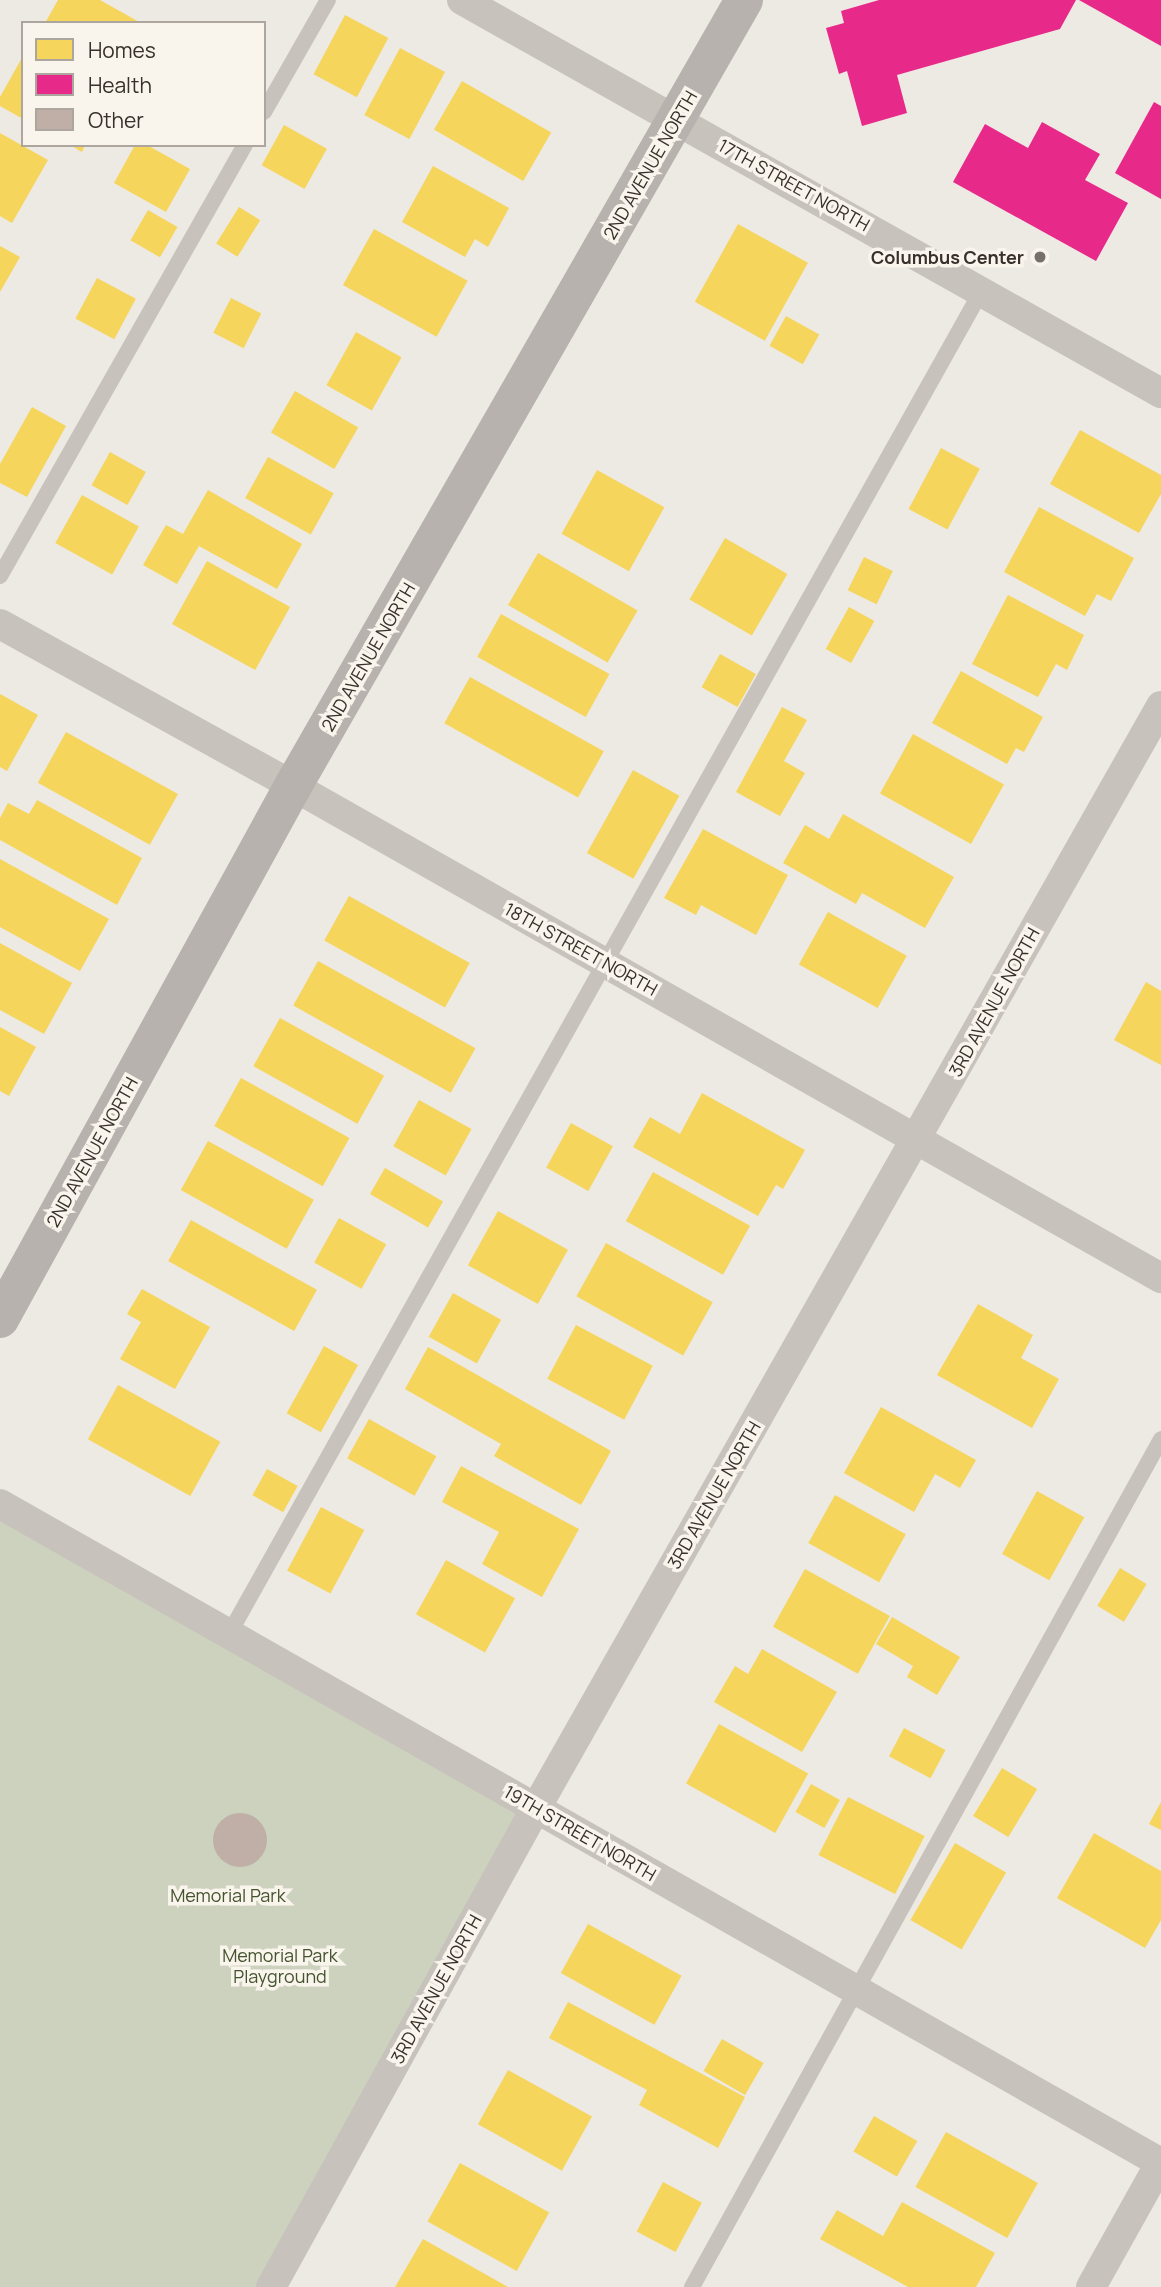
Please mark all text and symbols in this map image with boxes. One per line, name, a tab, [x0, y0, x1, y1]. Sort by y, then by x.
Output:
legend	[21, 21, 266, 147]
text: Homes	[88, 36, 156, 64]
text: Health	[88, 71, 152, 99]
street label: 2ND AVENUE NORTH	[599, 87, 701, 243]
text: Other	[88, 106, 144, 134]
street label: 17TH STREET NORTH	[714, 134, 874, 236]
place label: Columbus Center	[871, 246, 1024, 268]
marker: Columbus Center	[1030, 247, 1050, 267]
street label: 2ND AVENUE NORTH	[317, 579, 419, 735]
street label: 18TH STREET NORTH	[501, 898, 661, 1000]
street label: 3RD AVENUE NORTH	[944, 924, 1044, 1080]
street label: 2ND AVENUE NORTH	[42, 1073, 142, 1231]
street label: 3RD AVENUE NORTH	[663, 1417, 765, 1573]
street label: 19TH STREET NORTH	[500, 1780, 660, 1886]
park label: Memorial Park	[170, 1884, 286, 1906]
street label: 3RD AVENUE NORTH	[386, 1911, 486, 2067]
park label: Memorial Park Playground	[222, 1945, 338, 1988]

